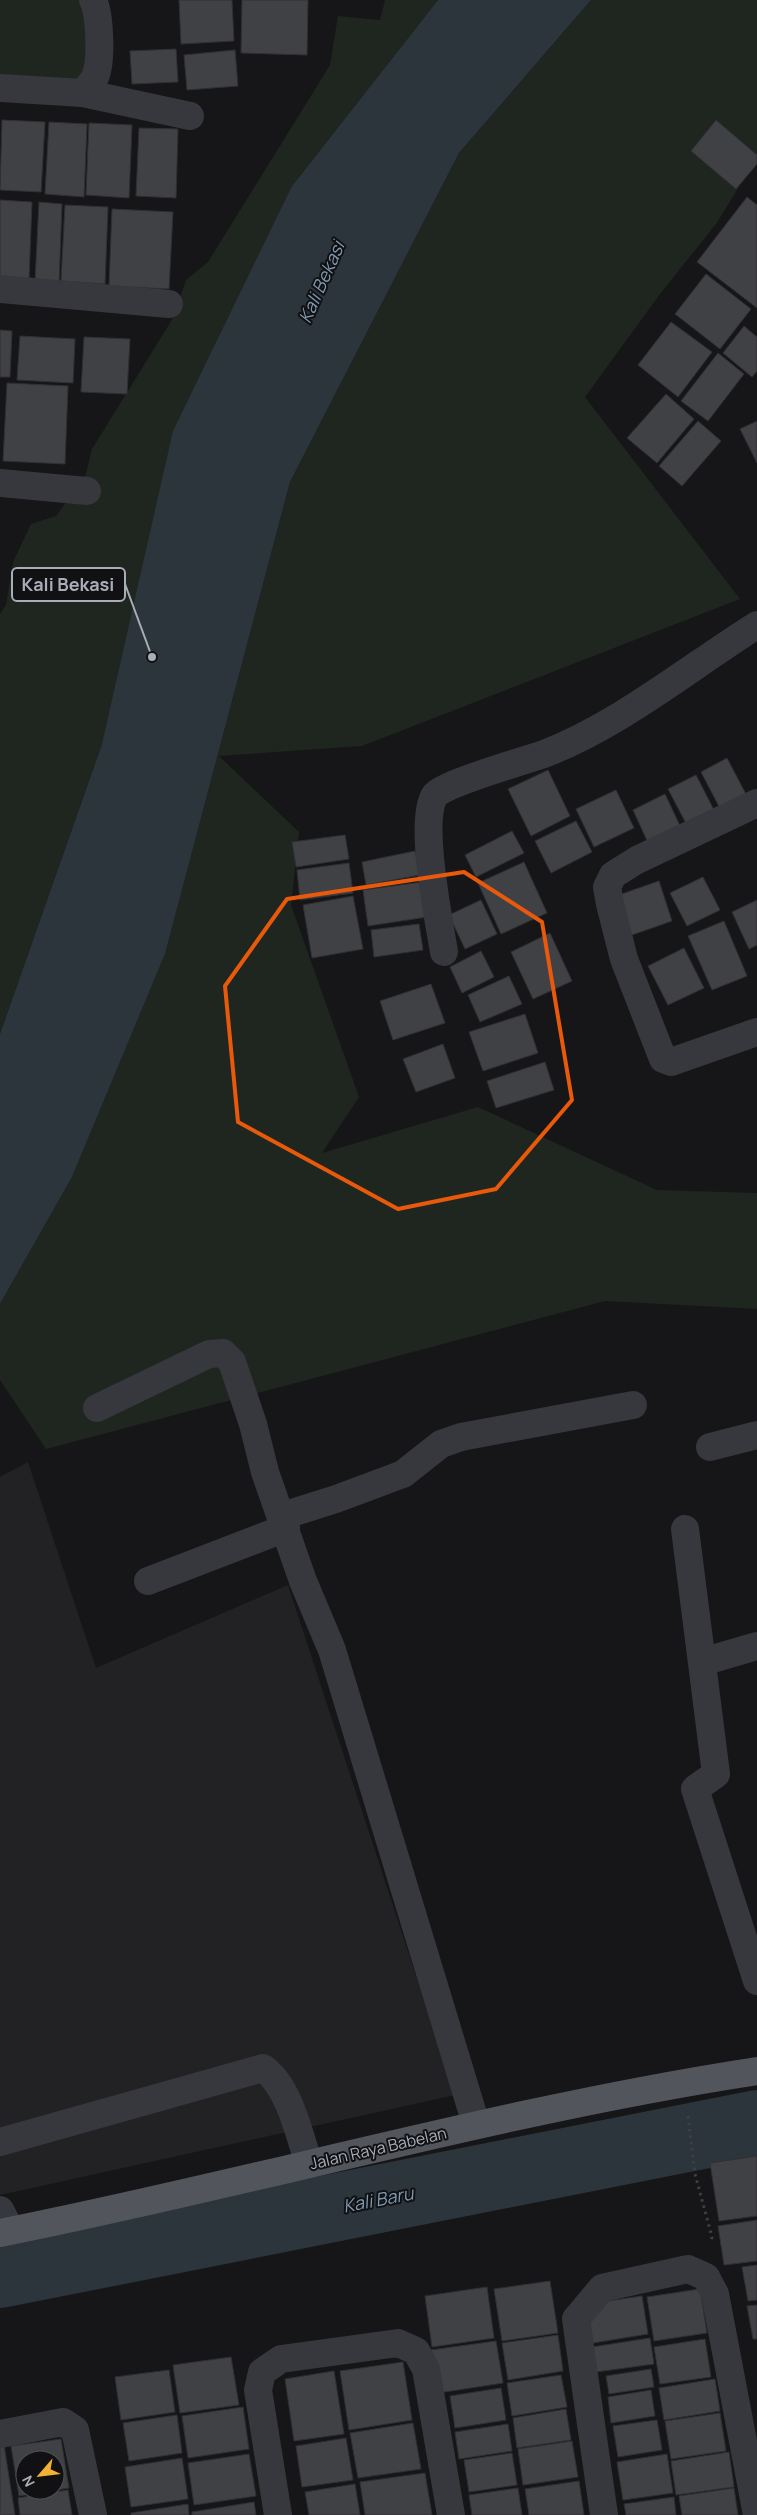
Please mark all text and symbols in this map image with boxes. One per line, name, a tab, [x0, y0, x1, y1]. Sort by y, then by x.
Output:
water label: Kali Bekasi	[292, 235, 351, 327]
callout: Kali Bekasi	[12, 568, 125, 601]
text: Kali Bekasi	[22, 572, 114, 596]
street label: Jalan Raya Babelan	[307, 2122, 449, 2174]
water label: Kali Baru	[341, 2180, 416, 2218]
north arrow	[15, 2450, 65, 2500]
text: N	[17, 2472, 39, 2490]

